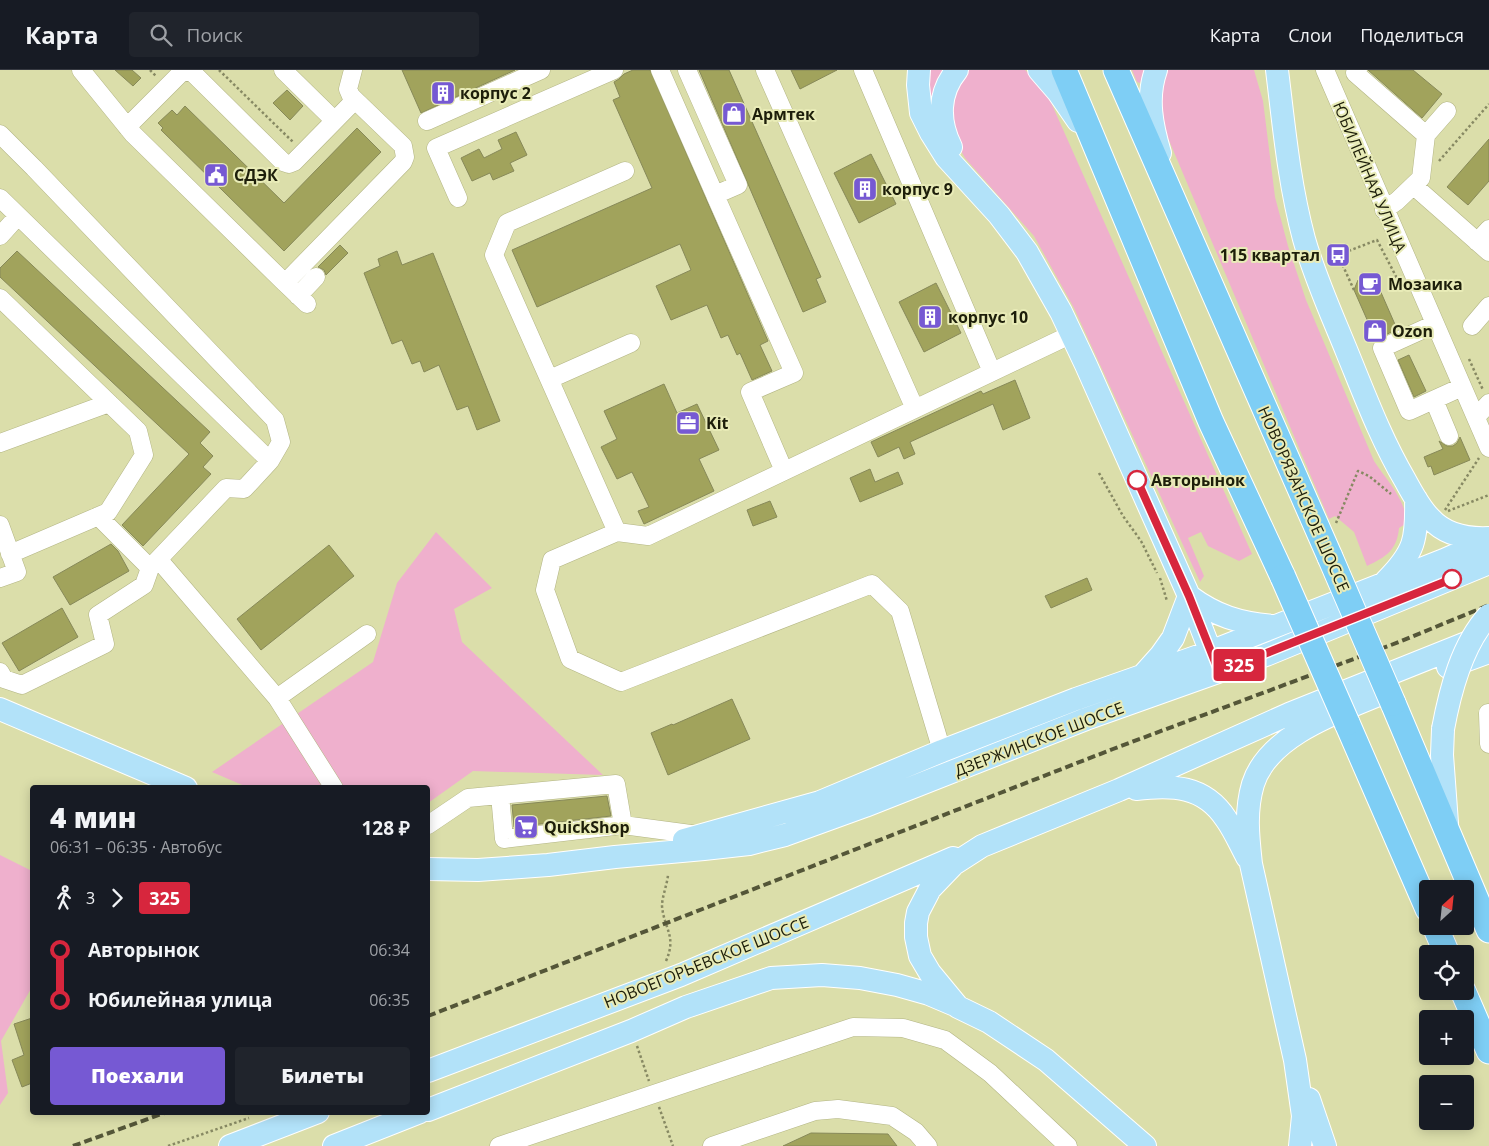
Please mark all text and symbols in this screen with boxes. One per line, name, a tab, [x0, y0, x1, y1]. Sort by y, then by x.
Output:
search box	[129, 12, 479, 57]
text: Карта	[25, 18, 99, 51]
icon: search	[147, 21, 175, 49]
text: Поиск	[187, 22, 243, 48]
text: Карта	[1210, 23, 1260, 47]
text: Слои	[1288, 23, 1332, 47]
text: Поделиться	[1360, 23, 1464, 47]
building icon: корпус 2	[430, 80, 456, 106]
place label: корпус 2	[460, 82, 531, 104]
street label: ЮБИЛЕЙНАЯ УЛИЦА	[1328, 98, 1412, 257]
shop icon: Армтек	[721, 101, 747, 127]
place label: Армтек	[752, 103, 815, 125]
public building icon: СДЭК	[203, 162, 229, 188]
place label: СДЭК	[234, 164, 278, 186]
building icon: корпус 9	[852, 176, 878, 202]
place label: корпус 9	[882, 178, 953, 200]
bus stop icon: 115 квартал	[1325, 242, 1351, 268]
place label: 115 квартал	[1220, 244, 1320, 266]
cafe icon: Мозаика	[1357, 271, 1383, 297]
place label: Мозаика	[1388, 273, 1463, 295]
building icon: корпус 10	[917, 304, 943, 330]
place label: корпус 10	[948, 306, 1028, 328]
shop icon: Ozon	[1362, 318, 1388, 344]
place label: Ozon	[1392, 320, 1433, 342]
street label: НОВОРЯЗАНСКОЕ ШОССЕ	[1253, 403, 1355, 595]
office icon: Kit	[675, 410, 701, 436]
place label: Kit	[706, 412, 729, 434]
place label: Авторынок	[1151, 469, 1245, 491]
marker: Авторынок	[1127, 470, 1147, 490]
unlabelled marker	[1442, 569, 1462, 589]
line badge: 325	[1210, 649, 1268, 681]
text: 325	[1224, 653, 1254, 677]
street label: ДЗЕРЖИНСКОЕ ШОССЕ	[951, 697, 1127, 781]
text: 4 мин	[50, 798, 136, 836]
supermarket icon: QuickShop	[513, 814, 539, 840]
text: 128 ₽	[361, 815, 410, 841]
place label: QuickShop	[544, 816, 630, 838]
text: 06:31 – 06:35 · Автобус	[50, 836, 222, 858]
north arrow	[1419, 880, 1474, 935]
map controls	[1419, 880, 1474, 1130]
icon: walk	[50, 884, 78, 912]
icon: forward	[103, 884, 131, 912]
text: 325	[149, 886, 180, 910]
text: 3	[86, 887, 95, 909]
street label: НОВОЕГОРЬЕВСКОЕ ШОССЕ	[600, 911, 812, 1013]
text: Авторынок	[88, 937, 200, 963]
text: 06:34	[369, 939, 410, 961]
button: locate	[1419, 945, 1474, 1000]
text: Юбилейная улица	[88, 987, 273, 1013]
text: 06:35	[369, 989, 410, 1011]
button: +	[1419, 1010, 1474, 1065]
button: Поехали	[50, 1047, 225, 1105]
button: Билеты	[235, 1047, 410, 1105]
button: −	[1419, 1075, 1474, 1130]

